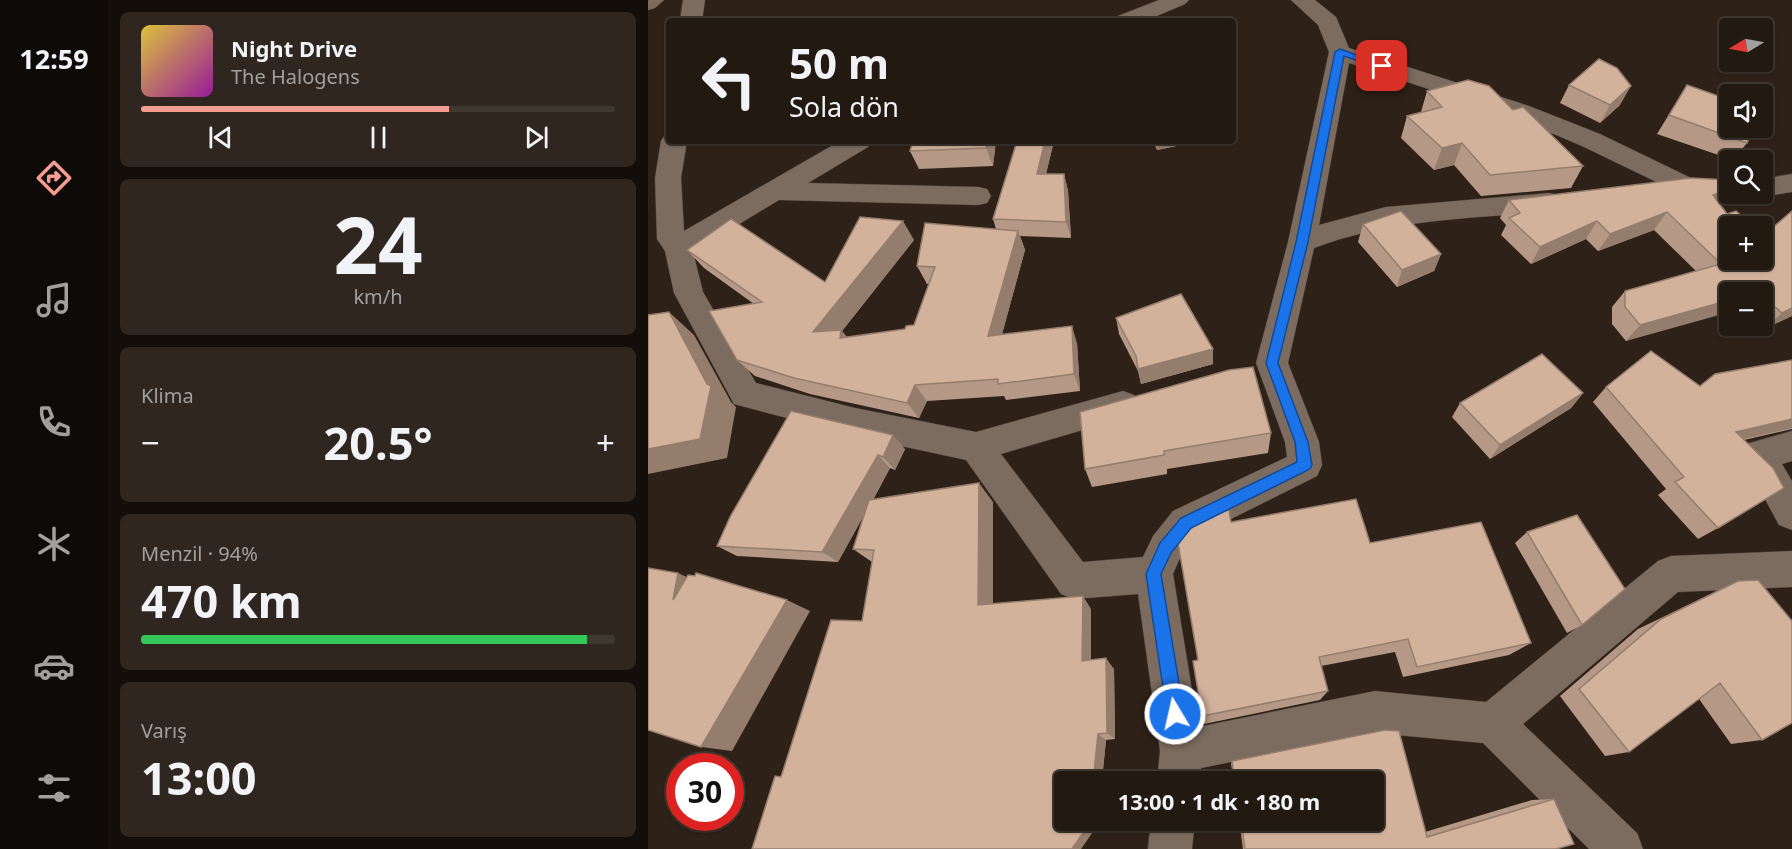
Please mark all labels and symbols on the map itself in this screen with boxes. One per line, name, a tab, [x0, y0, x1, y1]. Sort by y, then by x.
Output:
north arrow	[1719, 18, 1773, 72]
pin	[1356, 40, 1407, 91]
position arrow	[1143, 682, 1207, 746]
speed limit sign: 30	[666, 753, 744, 831]

